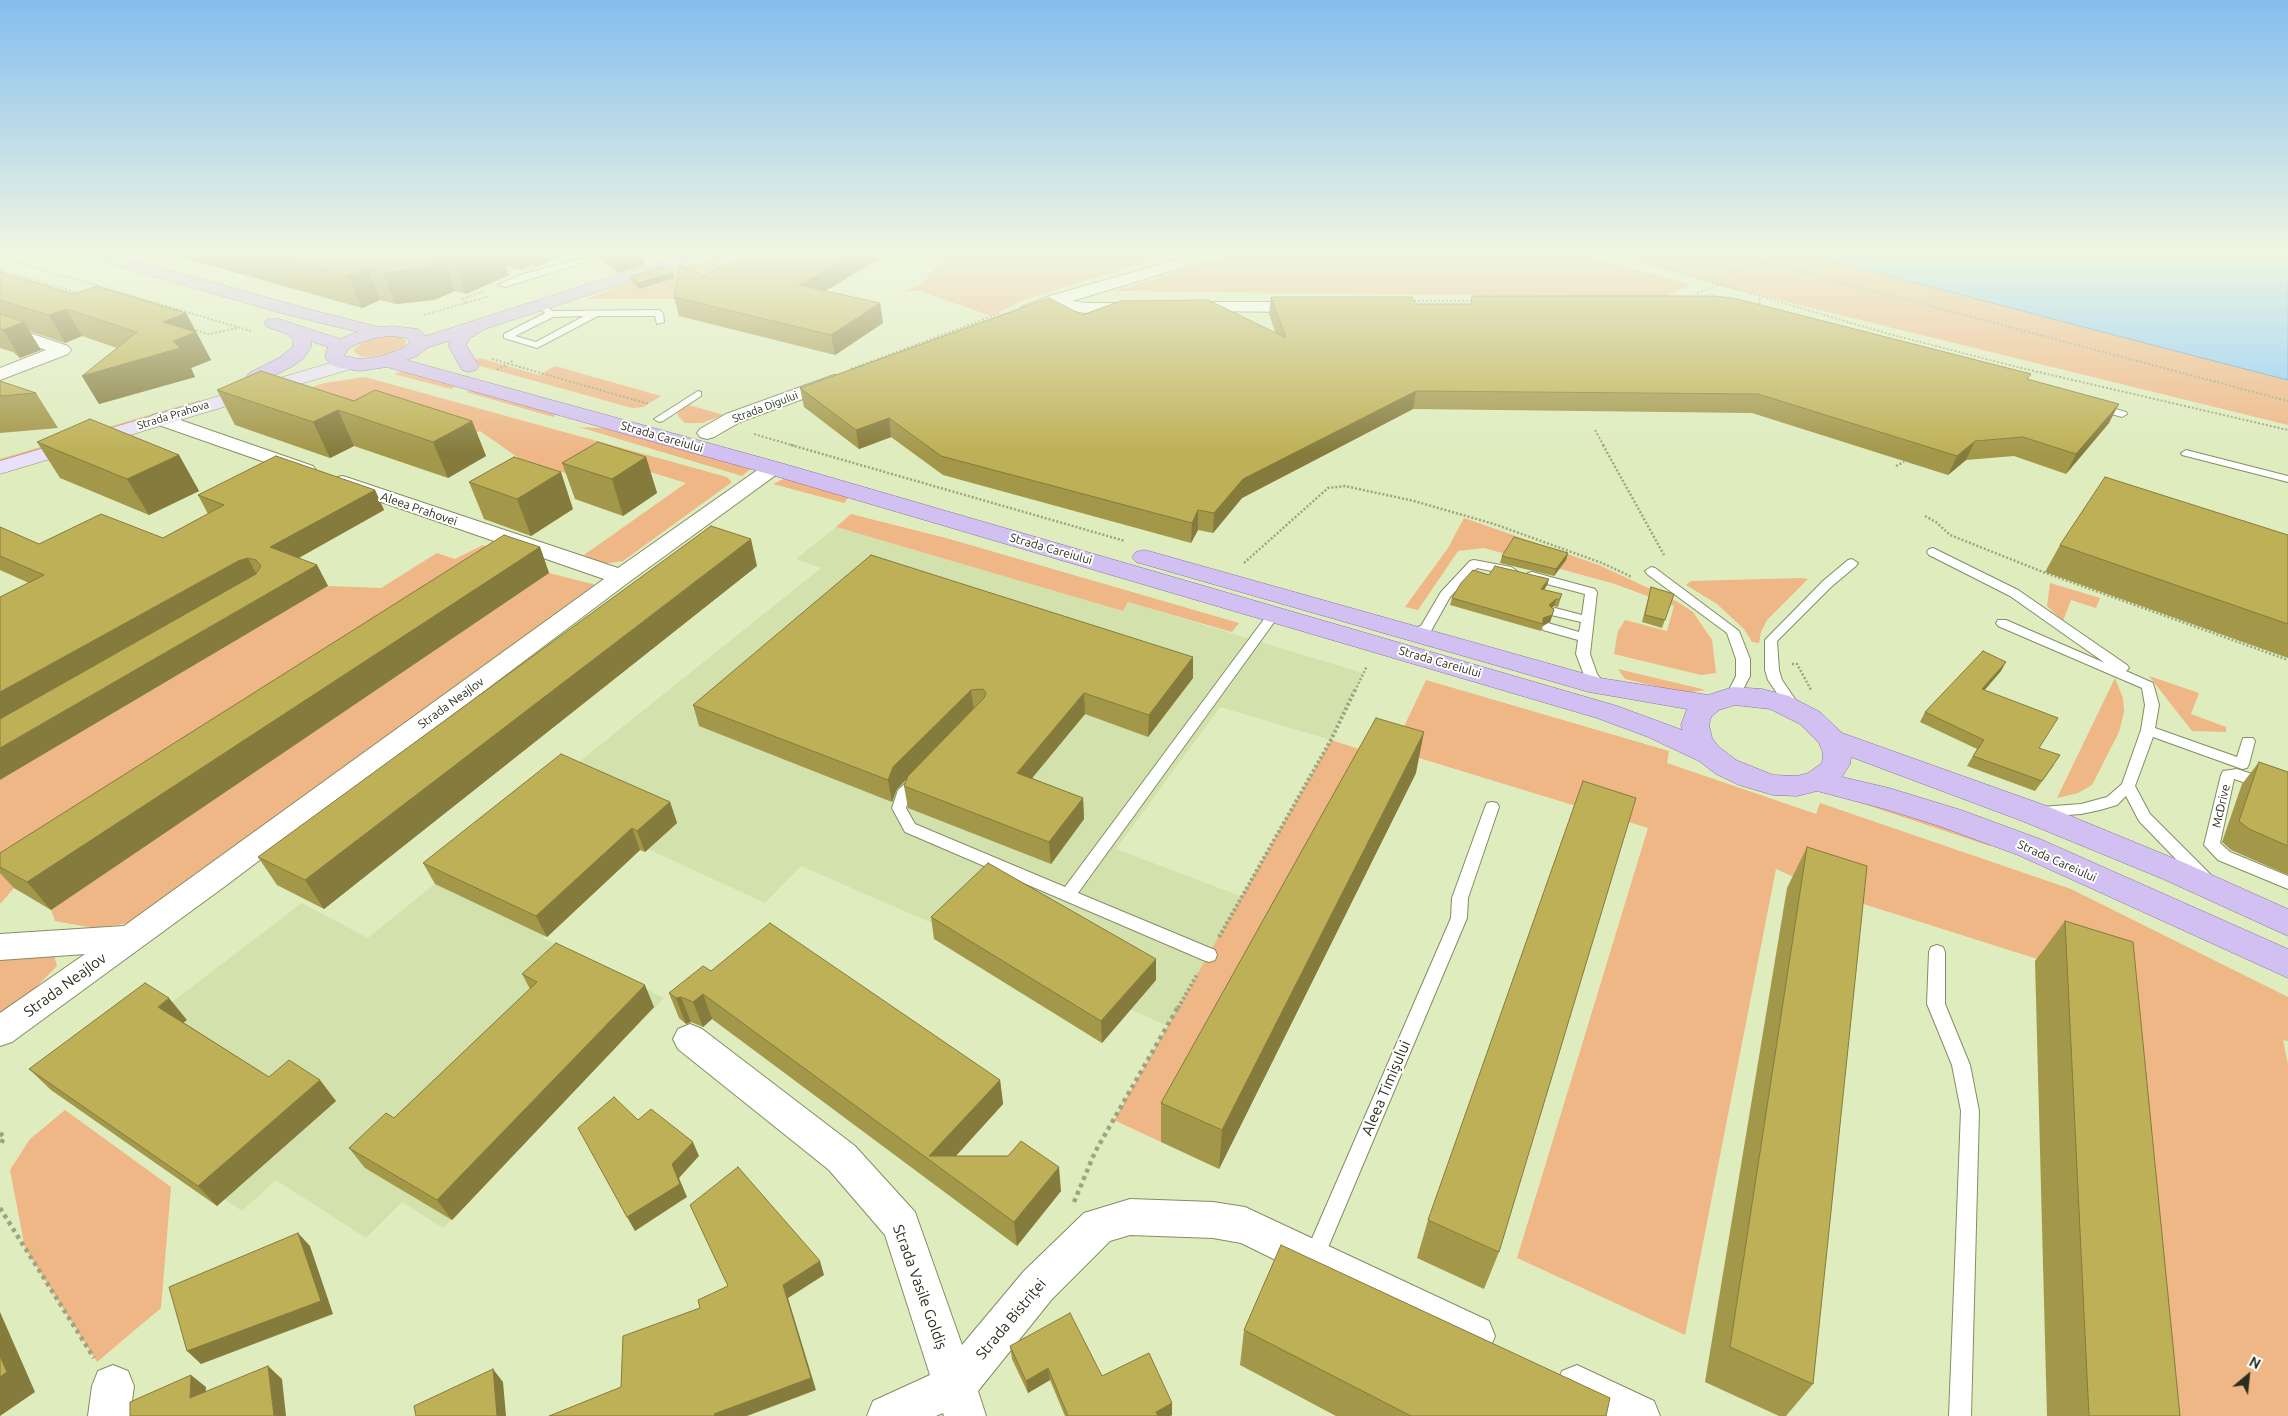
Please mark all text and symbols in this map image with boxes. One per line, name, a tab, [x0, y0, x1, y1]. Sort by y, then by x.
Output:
street label: Strada Digului	[730, 388, 800, 426]
street label: Strada Prahova	[135, 398, 211, 432]
street label: Strada Careiului	[619, 418, 705, 456]
street label: Aleea Prahovei	[379, 489, 459, 529]
street label: Strada Careiului	[1008, 530, 1094, 568]
street label: Strada Careiului	[1397, 643, 1483, 681]
street label: Strada Neajlov	[415, 674, 487, 732]
street label: McDrive	[2209, 783, 2233, 829]
street label: Strada Careiului	[2015, 837, 2099, 885]
street label: Strada Neajlov	[20, 949, 110, 1021]
street label: Aleea Timișului	[1358, 1038, 1414, 1138]
street label: Strada Vasile Goldiș	[889, 1222, 951, 1352]
street label: Strada Bistriței	[972, 1275, 1050, 1363]
north arrow	[2223, 1351, 2273, 1401]
text: N	[2247, 1353, 2263, 1372]

